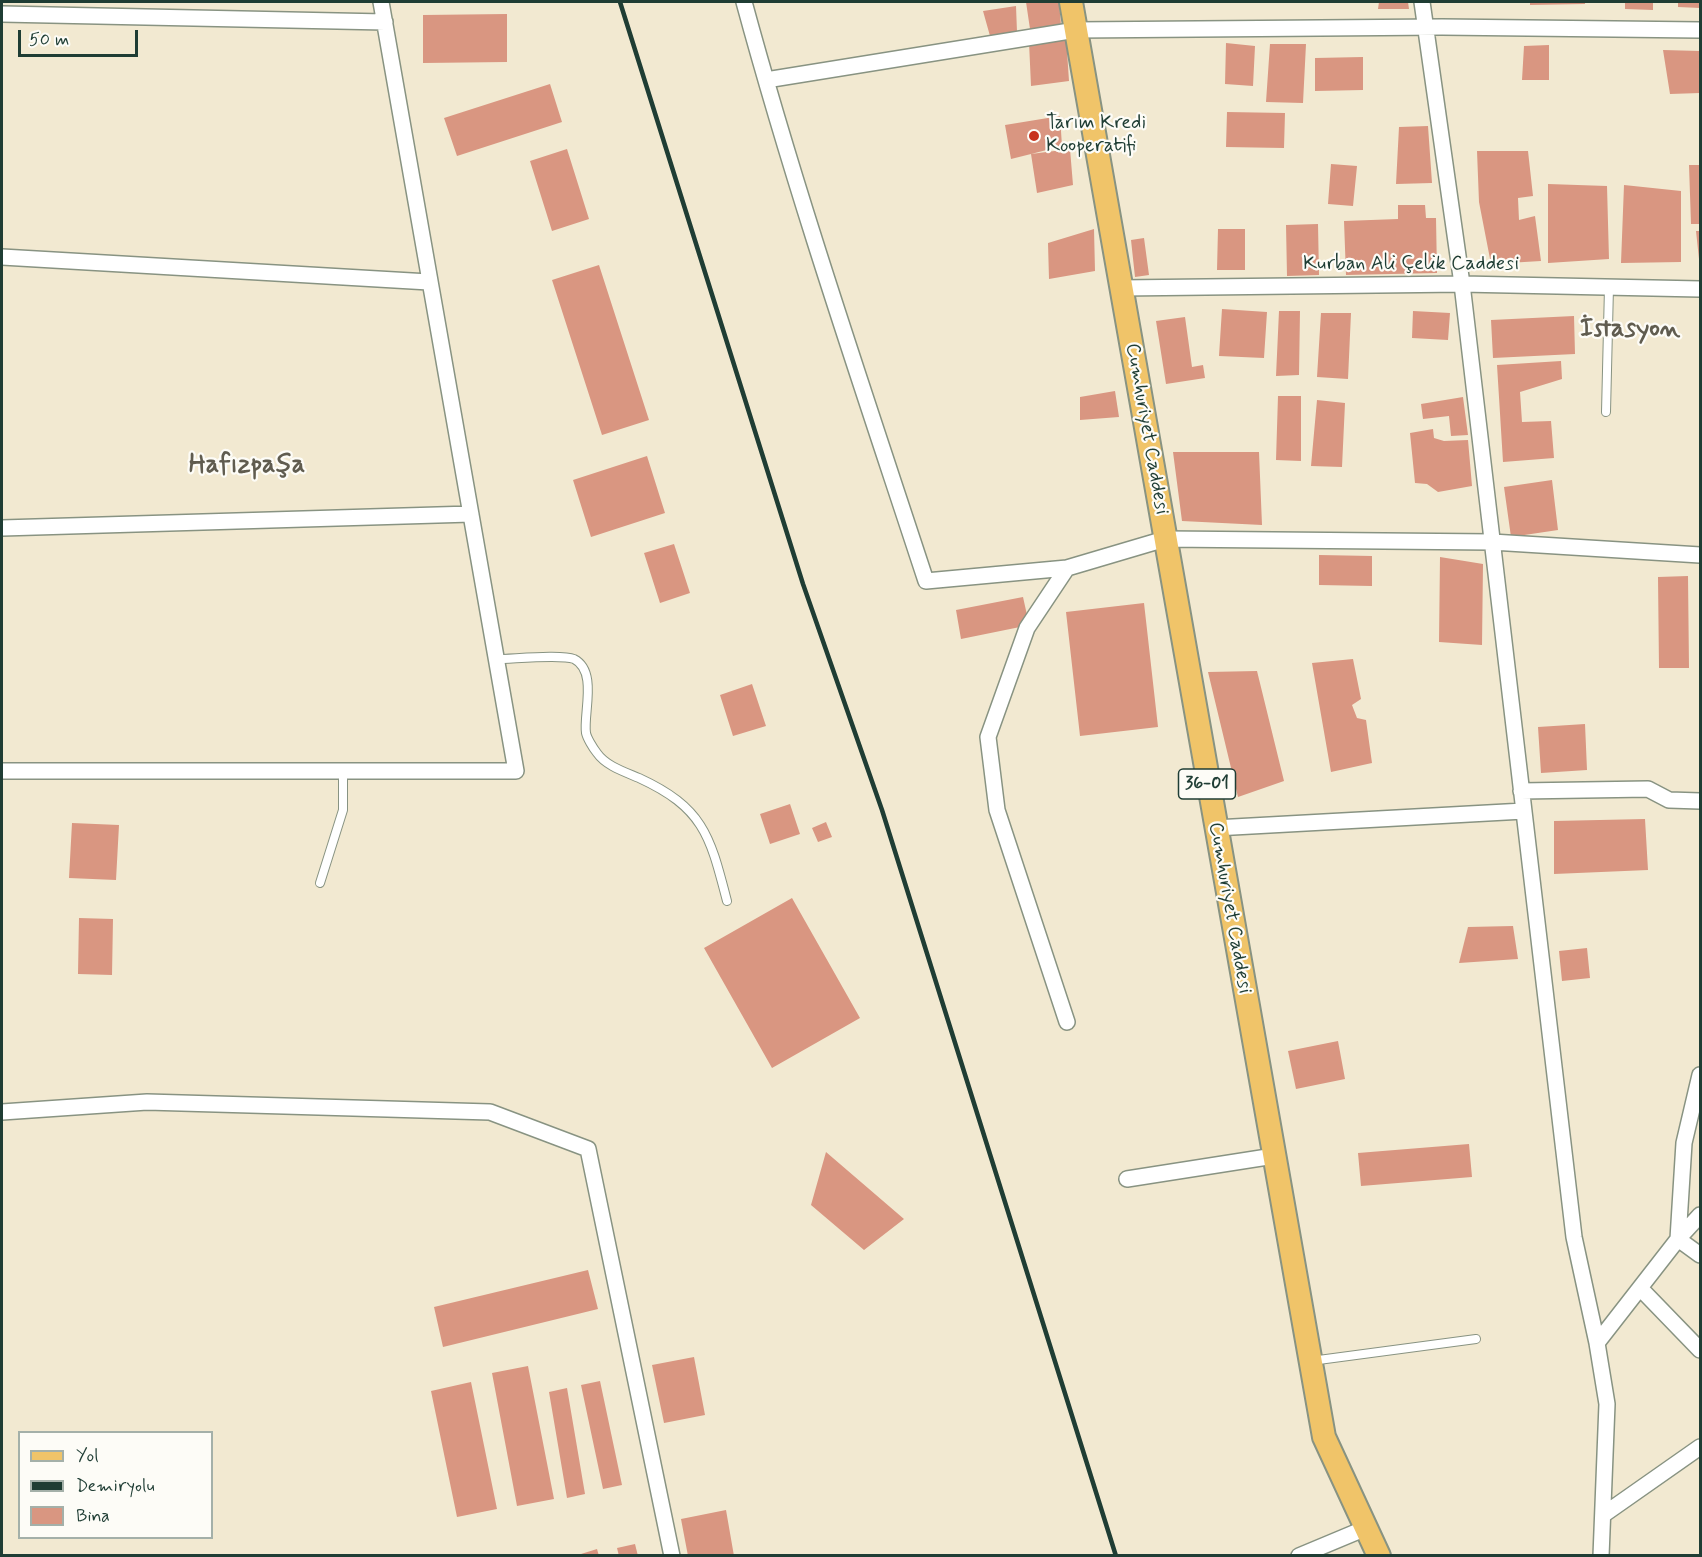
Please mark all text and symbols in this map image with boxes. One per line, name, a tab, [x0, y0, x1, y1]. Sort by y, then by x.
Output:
scale bar	[21, 18, 141, 56]
text: 50 m	[29, 28, 69, 52]
place label: Tarım Kredi Kooperatifi	[1046, 112, 1146, 159]
marker: Tarım Kredi Kooperatifi	[1027, 129, 1041, 143]
street label: Kurban Ali Çelik Caddesi	[1303, 253, 1519, 277]
district label: İstasyon	[1580, 315, 1680, 347]
street label: Cumhuriyet Caddesi	[1119, 341, 1173, 517]
district label: Hafızpaşa	[189, 451, 305, 483]
road number: 36-01	[1178, 769, 1236, 799]
street label: Cumhuriyet Caddesi	[1202, 820, 1256, 996]
legend	[18, 1431, 213, 1539]
text: Yol	[76, 1444, 99, 1468]
text: Demiryolu	[76, 1474, 155, 1498]
text: Bina	[76, 1504, 110, 1528]

